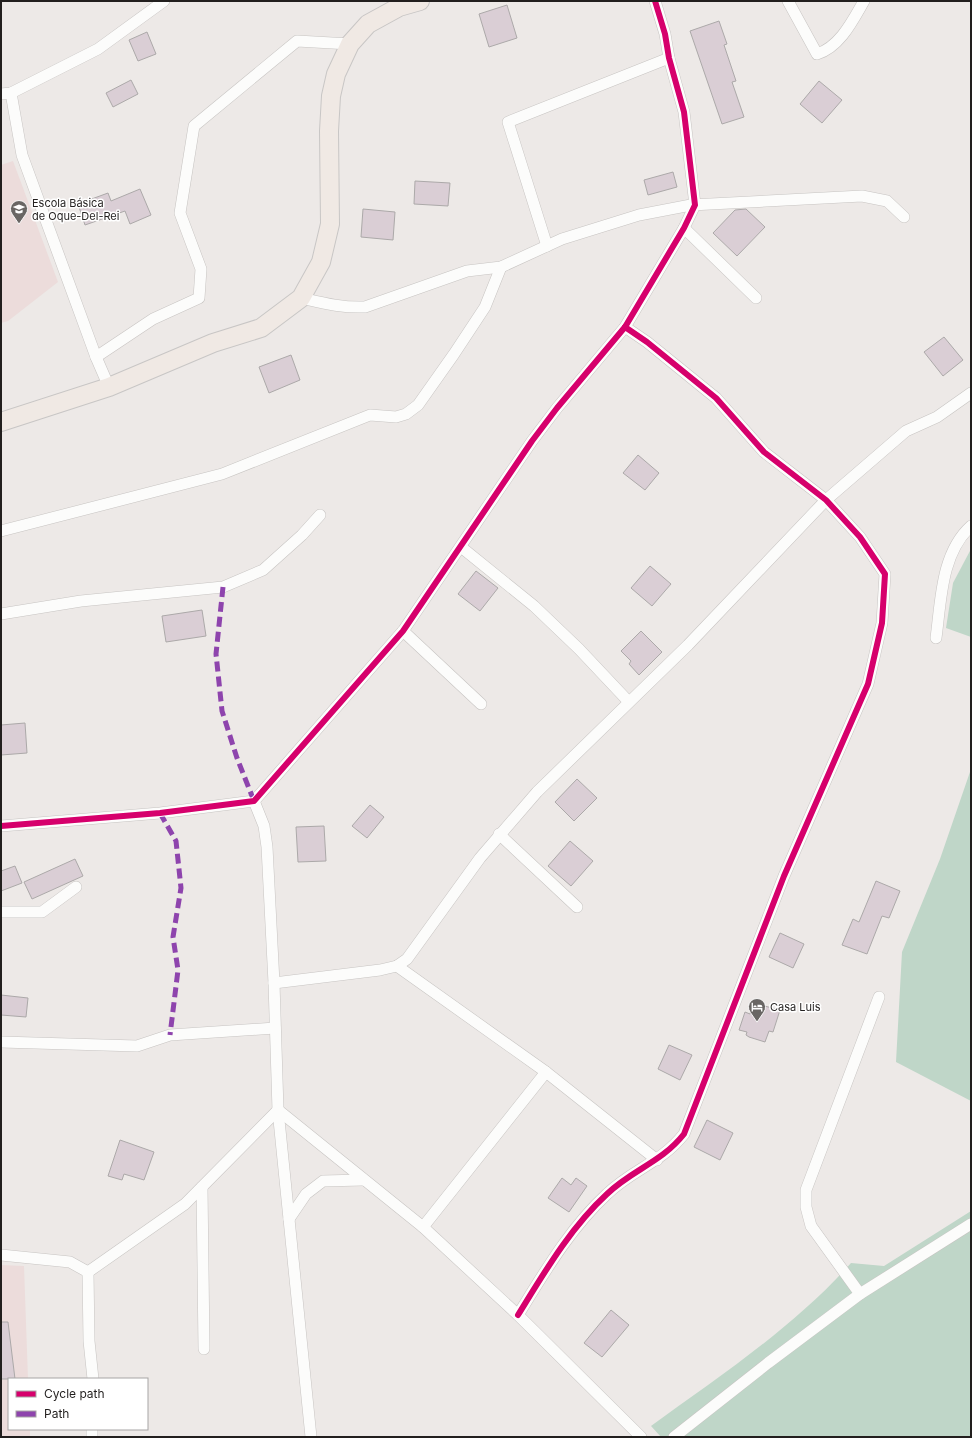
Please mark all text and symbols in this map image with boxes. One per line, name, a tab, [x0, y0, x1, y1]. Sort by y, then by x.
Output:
place label: Escola Básica de Oque-Del-Rei	[32, 196, 119, 223]
school or university icon: Escola Básica de Oque-Del-Rei	[9, 199, 29, 224]
hotel icon: Casa Luis	[747, 997, 767, 1022]
place label: Casa Luis	[770, 1000, 821, 1014]
legend	[8, 1378, 148, 1430]
text: Cycle path	[44, 1386, 105, 1401]
text: Path	[44, 1406, 69, 1421]

